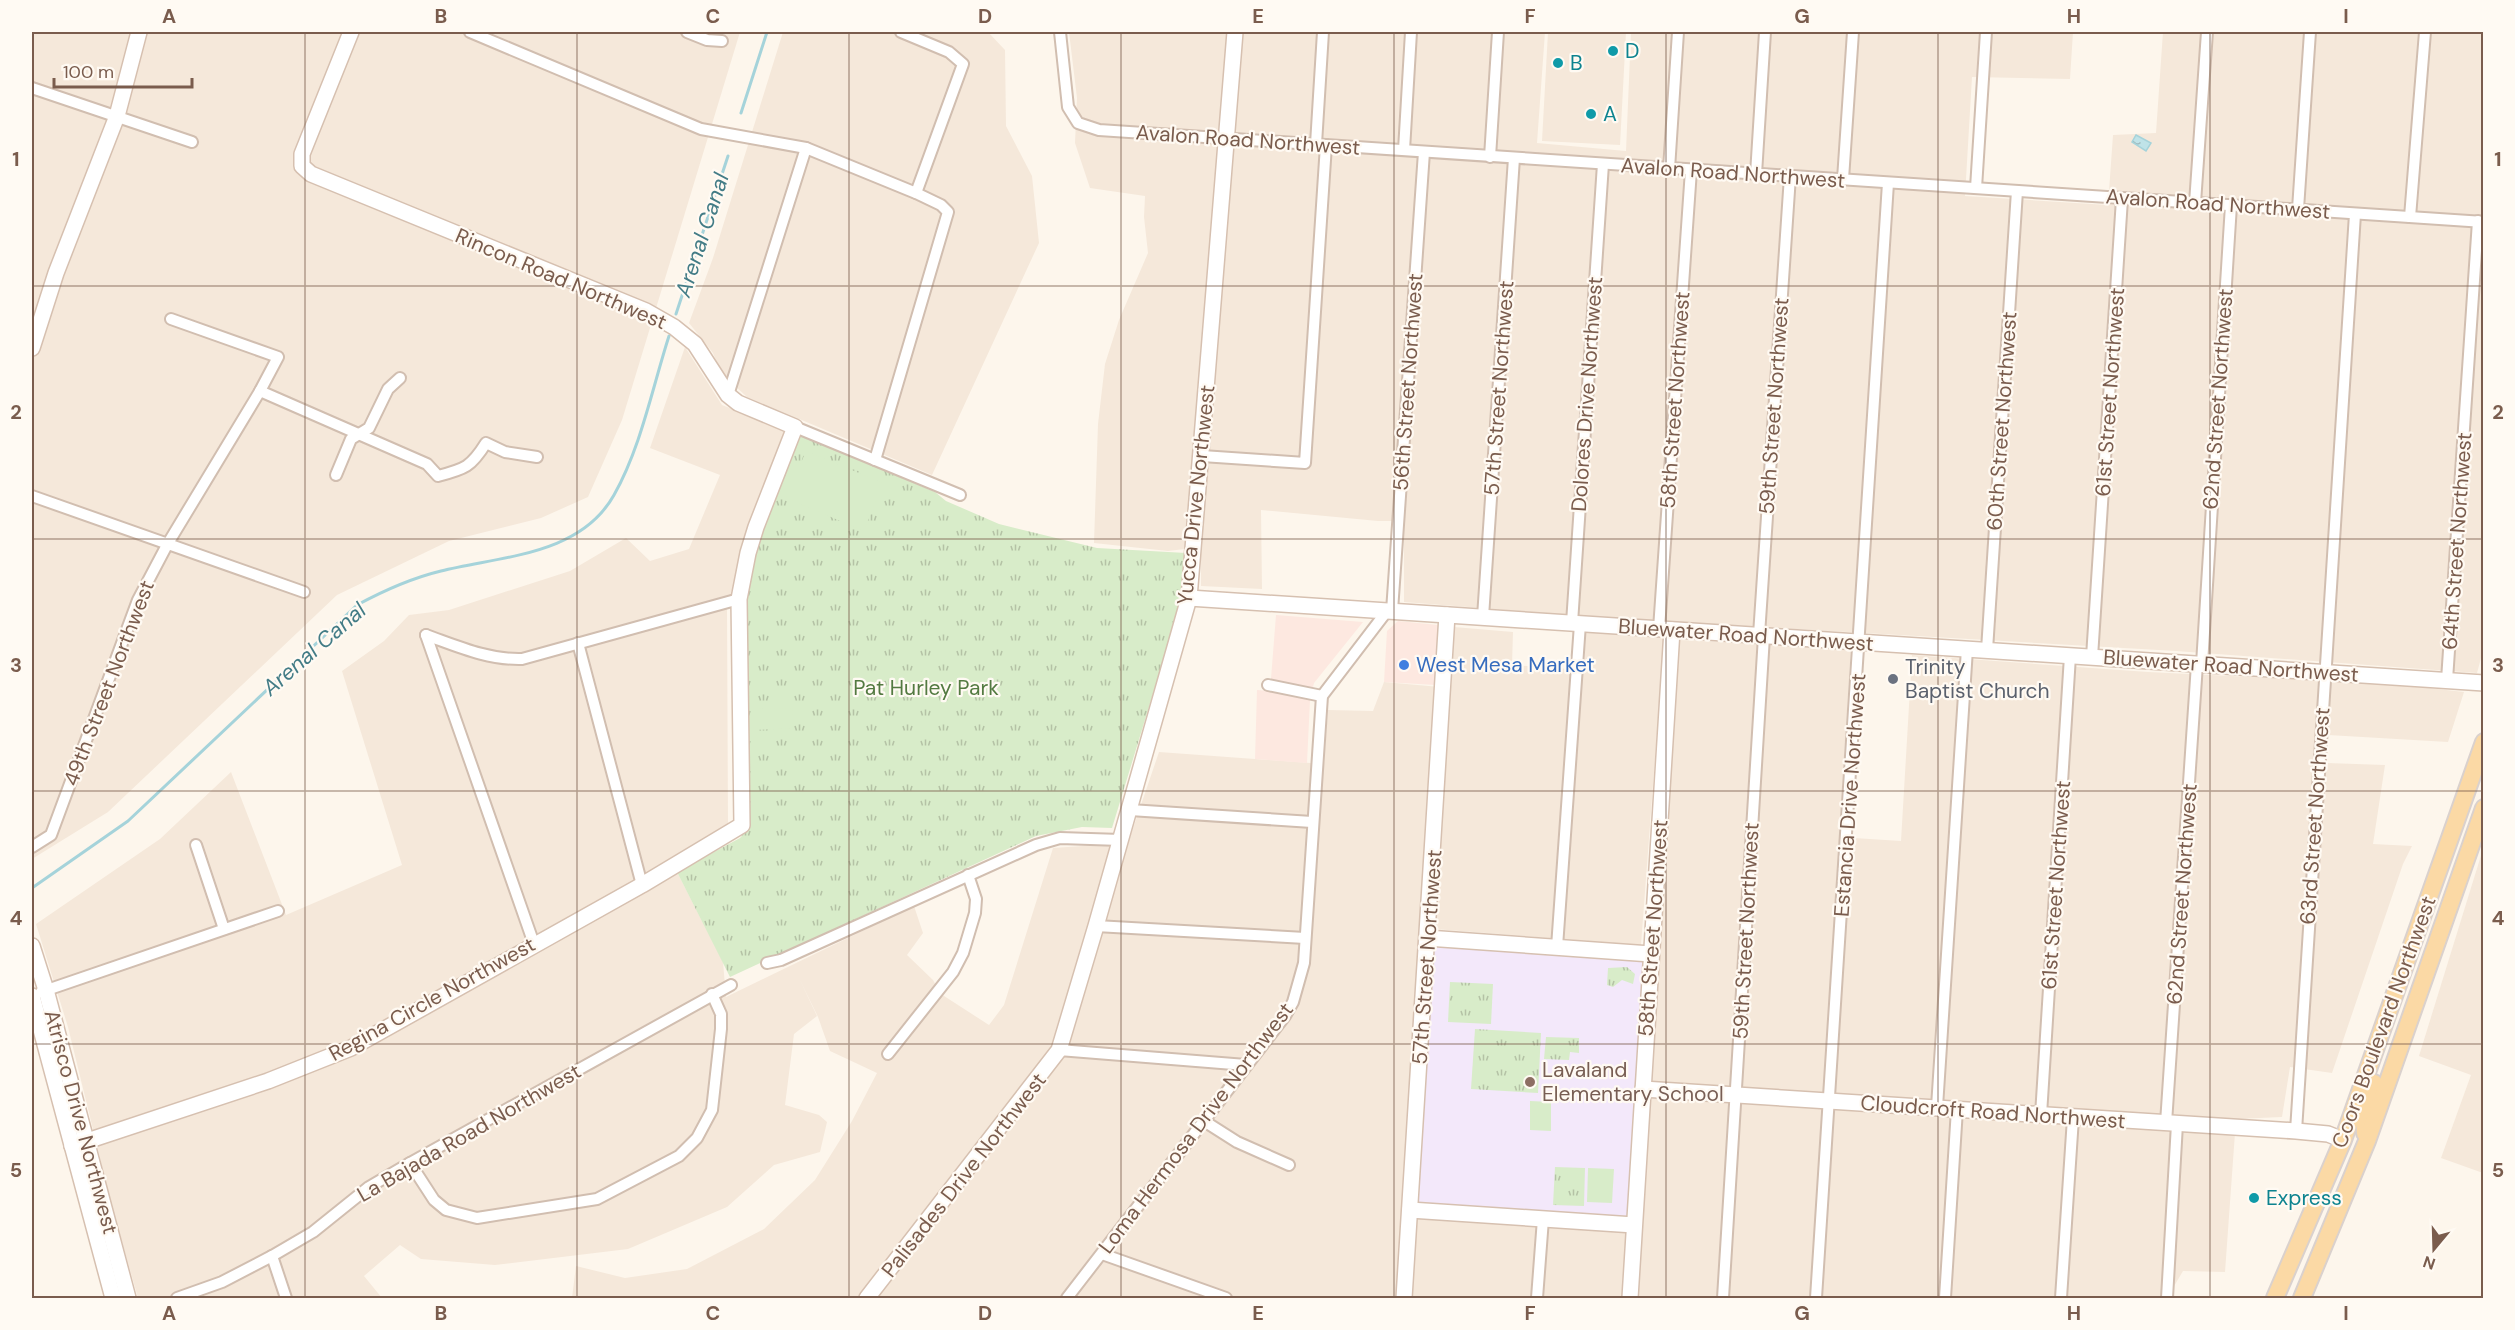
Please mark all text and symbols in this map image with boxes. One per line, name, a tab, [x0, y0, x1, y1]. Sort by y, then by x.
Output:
text: A	[162, 3, 176, 29]
text: B	[435, 3, 447, 29]
text: C	[706, 3, 720, 29]
text: D	[978, 3, 992, 29]
text: E	[1252, 3, 1264, 29]
text: F	[1524, 3, 1536, 29]
text: G	[1794, 3, 1810, 29]
text: H	[2067, 3, 2081, 29]
text: I	[2343, 3, 2349, 29]
place label: D	[1625, 37, 1639, 65]
marker: D	[1606, 44, 1620, 58]
place label: B	[1570, 49, 1583, 77]
scale bar	[54, 51, 192, 89]
marker: B	[1551, 56, 1565, 70]
text: 100 m	[63, 60, 114, 84]
place label: A	[1603, 100, 1617, 128]
marker: A	[1584, 107, 1598, 121]
street label: Avalon Road Northwest	[1135, 118, 1361, 162]
text: 1	[12, 146, 20, 172]
text: 1	[2494, 146, 2502, 172]
street label: Avalon Road Northwest	[1620, 151, 1846, 195]
water label: Arenal Canal	[668, 168, 736, 302]
street label: Avalon Road Northwest	[2105, 182, 2331, 226]
street label: Rincon Road Northwest	[451, 222, 671, 336]
street label: 56th Street Northwest	[1386, 272, 1430, 492]
street label: Dolores Drive Northwest	[1565, 275, 1609, 513]
street label: 57th Street Northwest	[1478, 279, 1520, 497]
street label: 61st Street Northwest	[2089, 286, 2131, 498]
street label: 62nd Street Northwest	[2196, 288, 2240, 510]
street label: 58th Street Northwest	[1653, 291, 1697, 509]
street label: 59th Street Northwest	[1752, 297, 1796, 515]
street label: 60th Street Northwest	[1980, 311, 2024, 531]
street label: Yucca Drive Northwest	[1171, 384, 1221, 606]
text: 2	[10, 399, 22, 425]
text: 2	[2492, 399, 2504, 425]
street label: 64th Street Northwest	[2435, 431, 2479, 651]
street label: 49th Street Northwest	[57, 576, 161, 790]
water label: Arenal Canal	[255, 595, 373, 703]
street label: Bluewater Road Northwest	[1617, 612, 1875, 658]
street label: Bluewater Road Northwest	[2102, 643, 2360, 689]
place label: West Mesa Market	[1416, 651, 1595, 679]
text: 3	[10, 652, 22, 678]
text: 3	[2492, 652, 2504, 678]
place label: Trinity Baptist Church	[1905, 653, 2050, 705]
marker: West Mesa Market	[1397, 658, 1411, 672]
street label: Estancia Drive Northwest	[1828, 672, 1872, 918]
marker: Trinity Baptist Church	[1886, 672, 1900, 686]
park label: Pat Hurley Park	[853, 674, 999, 702]
street label: 63rd Street Northwest	[2293, 706, 2337, 926]
street label: 61st Street Northwest	[2035, 779, 2077, 991]
street label: 62nd Street Northwest	[2160, 783, 2204, 1005]
street label: 58th Street Northwest	[1631, 819, 1675, 1037]
street label: 59th Street Northwest	[1726, 822, 1766, 1040]
street label: 57th Street Northwest	[1406, 848, 1448, 1066]
street label: Coors Boulevard Northwest	[2325, 892, 2443, 1152]
text: 4	[10, 905, 23, 931]
text: 4	[2492, 905, 2505, 931]
street label: Regina Circle Northwest	[324, 930, 540, 1068]
street label: Loma Hermosa Drive Northwest	[1092, 997, 1300, 1259]
street label: Atrisco Drive Northwest	[38, 1007, 124, 1237]
place label: Lavaland Elementary School	[1542, 1056, 1724, 1108]
street label: La Bajada Road Northwest	[352, 1057, 586, 1209]
street label: Palisades Drive Northwest	[875, 1067, 1053, 1283]
marker: Lavaland Elementary School	[1523, 1075, 1537, 1089]
street label: Cloudcroft Road Northwest	[1860, 1089, 2126, 1135]
text: 5	[10, 1157, 22, 1183]
text: 5	[2492, 1157, 2504, 1183]
place label: Express	[2266, 1184, 2342, 1212]
marker: Express	[2247, 1191, 2261, 1205]
north arrow	[2404, 1219, 2464, 1279]
text: N	[2420, 1251, 2438, 1275]
text: A	[162, 1300, 176, 1326]
text: B	[435, 1300, 447, 1326]
text: C	[706, 1300, 720, 1326]
text: D	[978, 1300, 992, 1326]
text: E	[1252, 1300, 1264, 1326]
text: F	[1524, 1300, 1536, 1326]
text: G	[1794, 1300, 1810, 1326]
text: H	[2067, 1300, 2081, 1326]
text: I	[2343, 1300, 2349, 1326]

